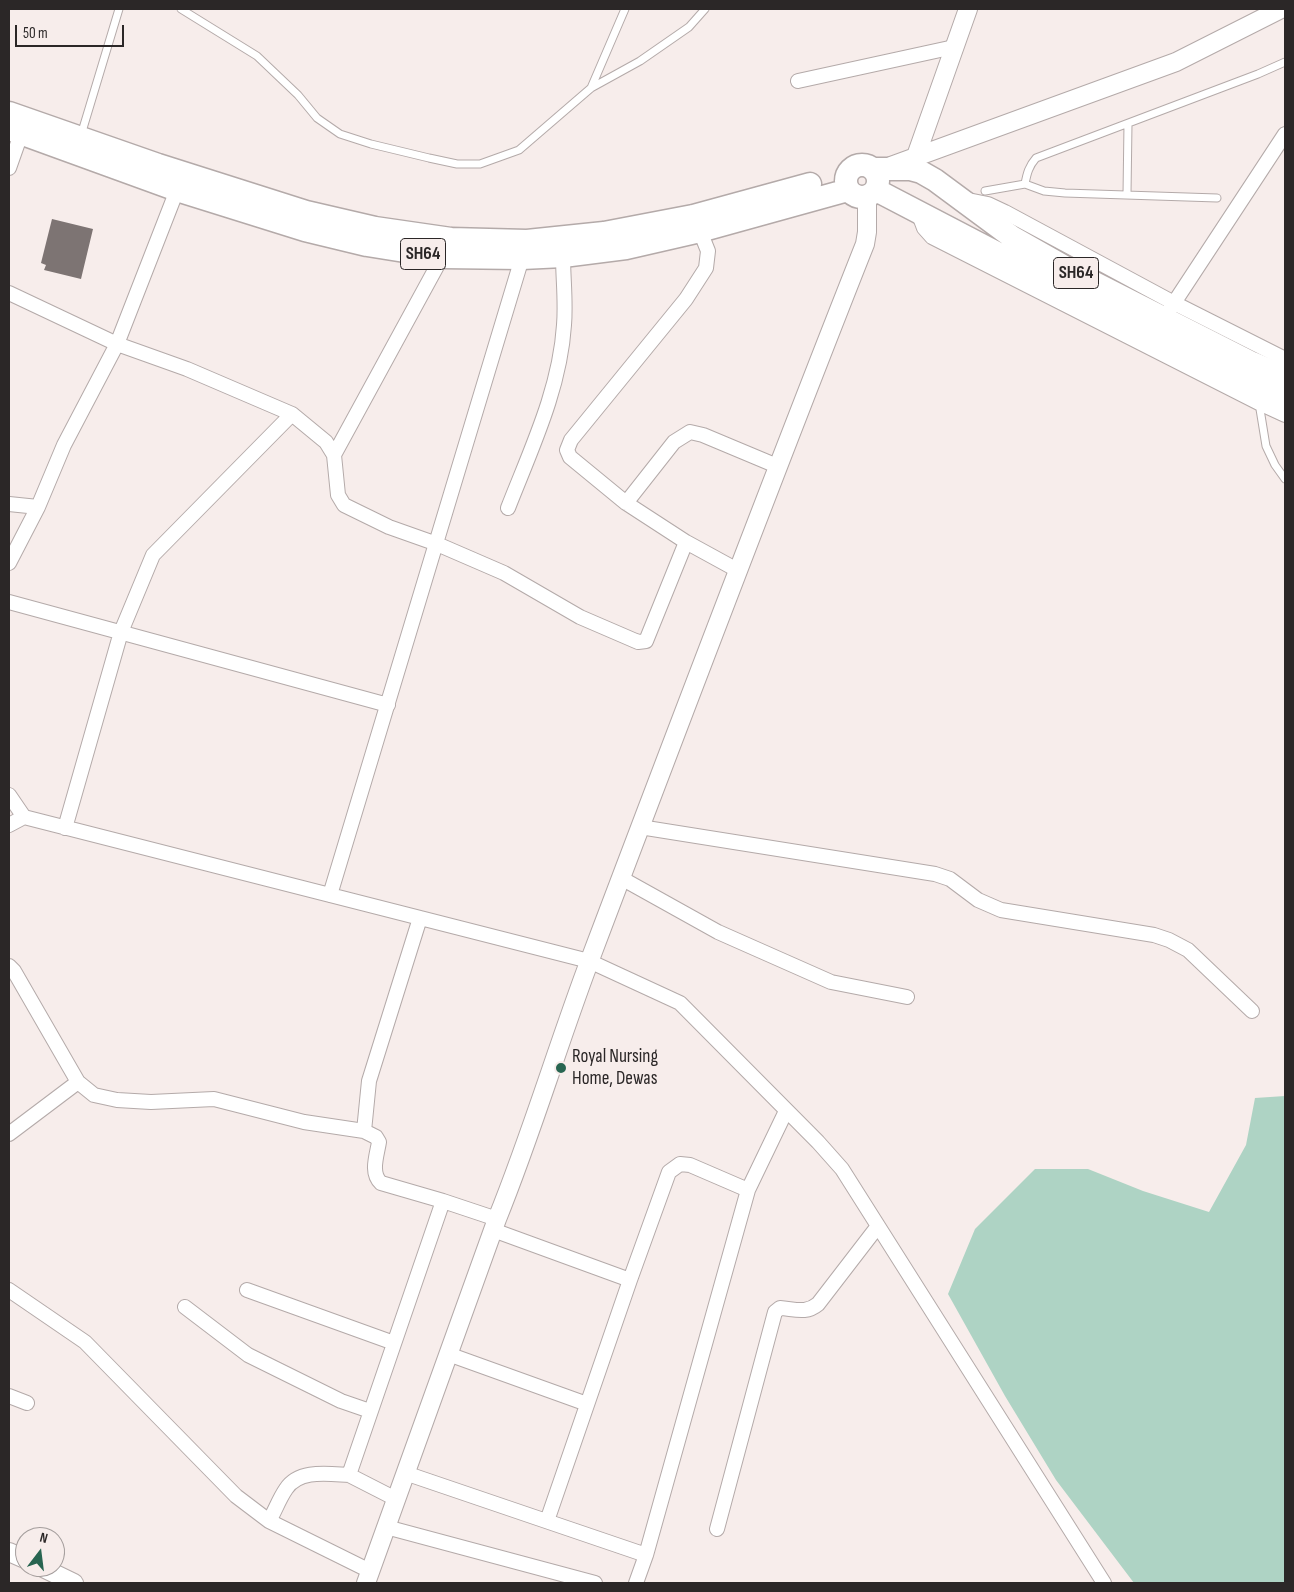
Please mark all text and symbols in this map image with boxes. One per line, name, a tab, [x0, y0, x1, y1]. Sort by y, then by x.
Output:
scale bar	[18, 15, 126, 47]
text: 50 m	[23, 24, 48, 43]
road number: SH64	[400, 238, 446, 270]
road number: SH64	[1054, 258, 1098, 288]
place label: Royal Nursing Home, Dewas	[572, 1046, 658, 1090]
marker: Royal Nursing Home, Dewas	[554, 1061, 568, 1075]
north arrow	[15, 1527, 65, 1577]
text: N	[38, 1529, 50, 1547]

